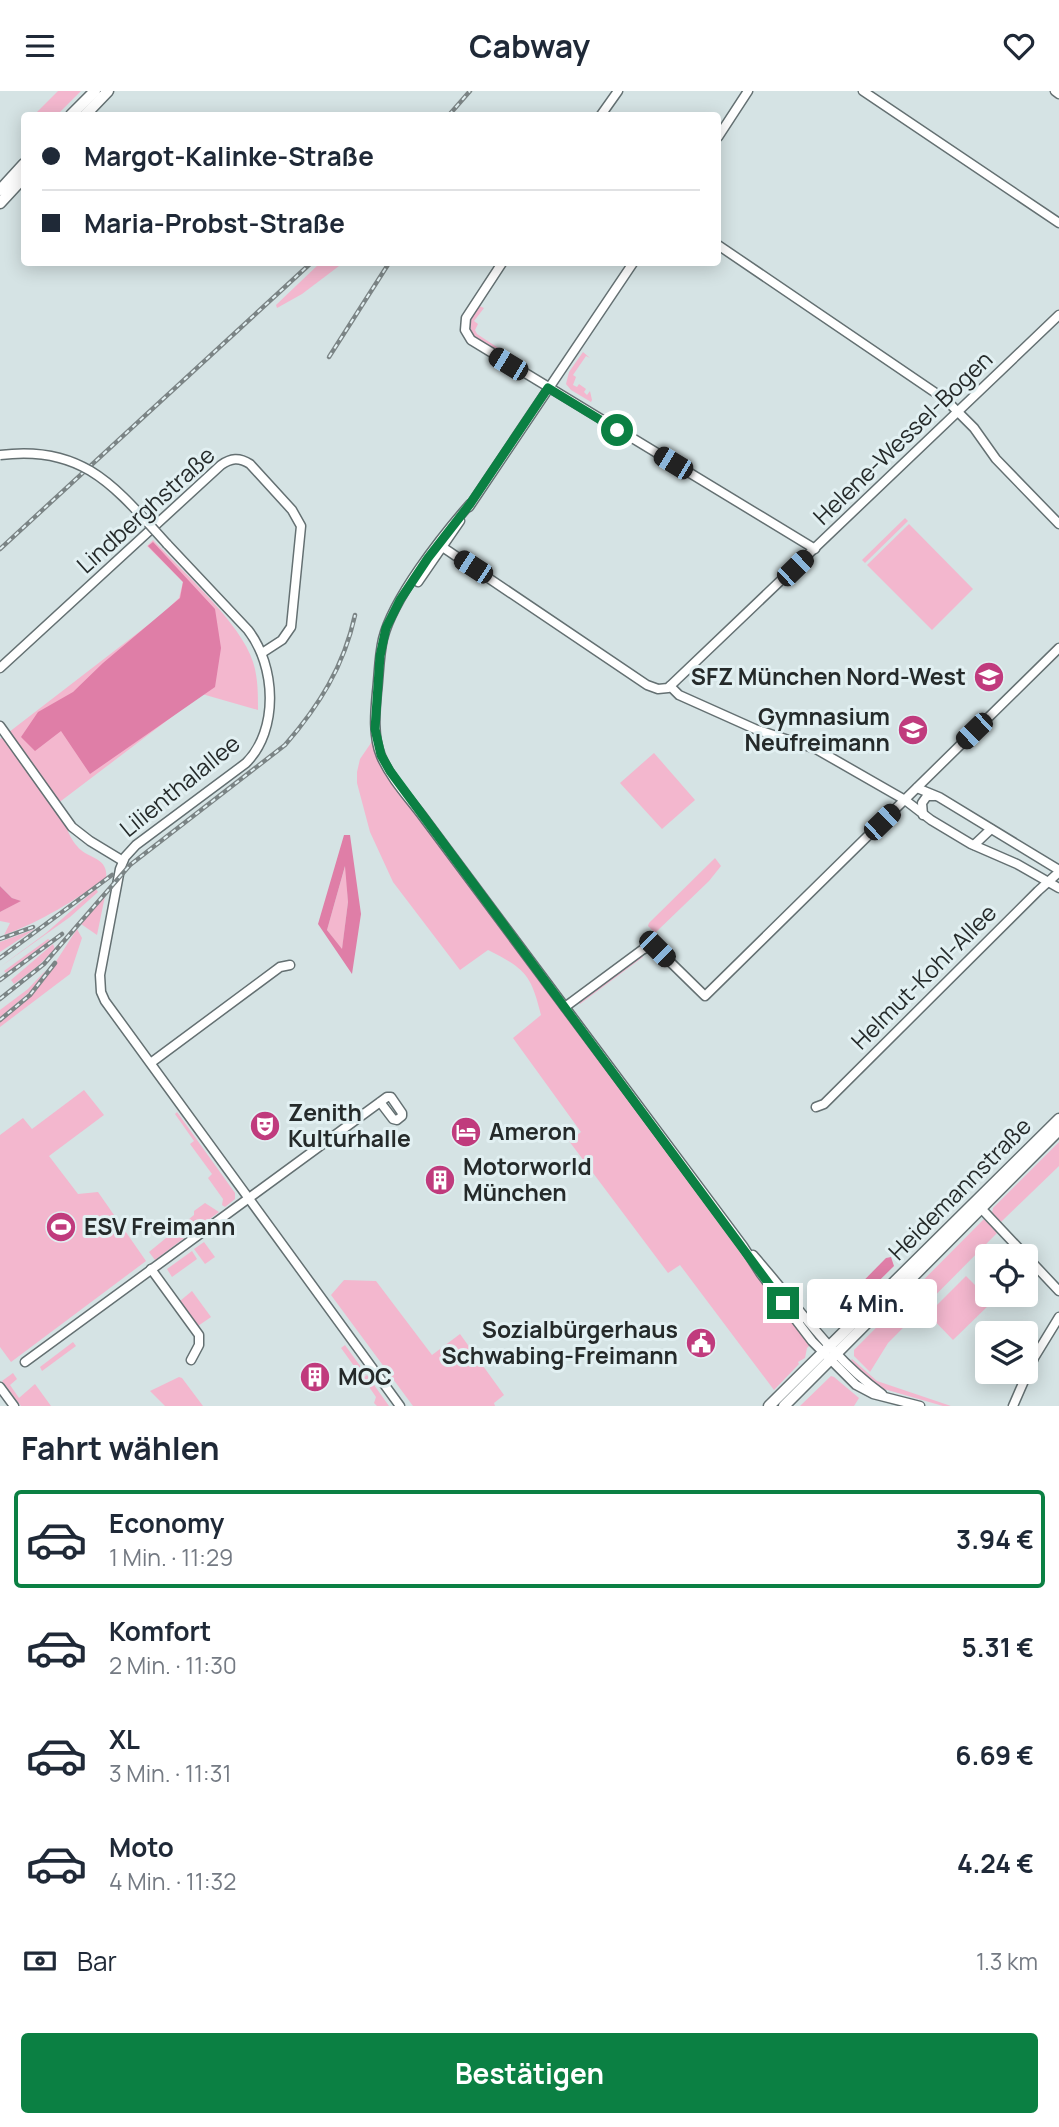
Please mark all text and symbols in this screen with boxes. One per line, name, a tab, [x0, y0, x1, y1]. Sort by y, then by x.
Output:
text: Cabway	[469, 24, 590, 68]
icon: menu	[21, 27, 59, 65]
icon: heart	[1000, 27, 1038, 65]
text: Margot-Kalinke-Straße	[84, 138, 374, 174]
text: Maria-Probst-Straße	[84, 205, 345, 241]
street label: Helene-Wessel-Bogen	[806, 343, 999, 531]
car	[485, 344, 532, 384]
route start	[601, 414, 633, 446]
street label: Lindberghstraße	[69, 439, 221, 580]
car	[650, 443, 697, 483]
car	[773, 546, 818, 590]
car	[450, 547, 497, 587]
place label: SFZ München Nord-West	[691, 660, 966, 692]
school or university icon: SFZ München Nord-West	[972, 660, 1006, 694]
place label: Gymnasium Neufreimann	[745, 700, 890, 758]
car	[952, 709, 997, 753]
school or university icon: Gymnasium Neufreimann	[896, 713, 930, 747]
street label: Lilienthalallee	[113, 727, 246, 844]
car	[860, 800, 905, 844]
street label: Helmut-Kohl-Allee	[844, 897, 1003, 1056]
car	[635, 927, 680, 971]
place label: Zenith Kulturhalle	[288, 1096, 411, 1154]
theatre icon: Zenith Kulturhalle	[248, 1109, 282, 1143]
street label: Heidemannstraße	[881, 1110, 1038, 1267]
hotel icon: Ameron	[449, 1115, 483, 1149]
place label: Ameron	[489, 1115, 576, 1147]
place label: Motorworld München	[463, 1150, 592, 1208]
building icon: Motorworld München	[423, 1163, 457, 1197]
sports icon: ESV Freimann	[44, 1210, 78, 1244]
place label: ESV Freimann	[84, 1210, 235, 1242]
map controls	[975, 1244, 1038, 1384]
button: locate	[975, 1244, 1038, 1307]
callout: 4 Min.	[808, 1279, 937, 1327]
route end	[767, 1287, 799, 1319]
text: 4 Min.	[839, 1287, 905, 1319]
place label: Sozialbürgerhaus Schwabing-Freimann	[441, 1313, 678, 1371]
button: layers	[975, 1321, 1038, 1384]
public building icon: Sozialbürgerhaus Schwabing-Freimann	[684, 1326, 718, 1360]
building icon: MOC	[298, 1360, 332, 1394]
place label: MOC	[338, 1360, 392, 1392]
text: Fahrt wählen	[21, 1426, 220, 1470]
text: Economy	[109, 1505, 224, 1541]
icon: car	[25, 1508, 88, 1571]
text: 3.94 €	[956, 1521, 1034, 1557]
text: 1 Min. · 11:29	[109, 1541, 233, 1573]
text: Komfort	[109, 1613, 211, 1649]
icon: car	[25, 1616, 88, 1679]
text: 5.31 €	[961, 1629, 1034, 1665]
text: 2 Min. · 11:30	[109, 1649, 237, 1681]
text: XL	[109, 1721, 140, 1757]
icon: car	[25, 1724, 88, 1787]
text: 6.69 €	[955, 1737, 1034, 1773]
text: 3 Min. · 11:31	[109, 1757, 231, 1789]
text: Moto	[109, 1829, 174, 1865]
icon: car	[25, 1832, 88, 1895]
text: 4.24 €	[957, 1845, 1034, 1881]
text: 4 Min. · 11:32	[109, 1865, 236, 1897]
icon: cash	[21, 1942, 59, 1980]
text: Bar	[77, 1943, 117, 1979]
text: 1.3 km	[976, 1945, 1038, 1977]
button: Bestätigen	[21, 2033, 1038, 2113]

